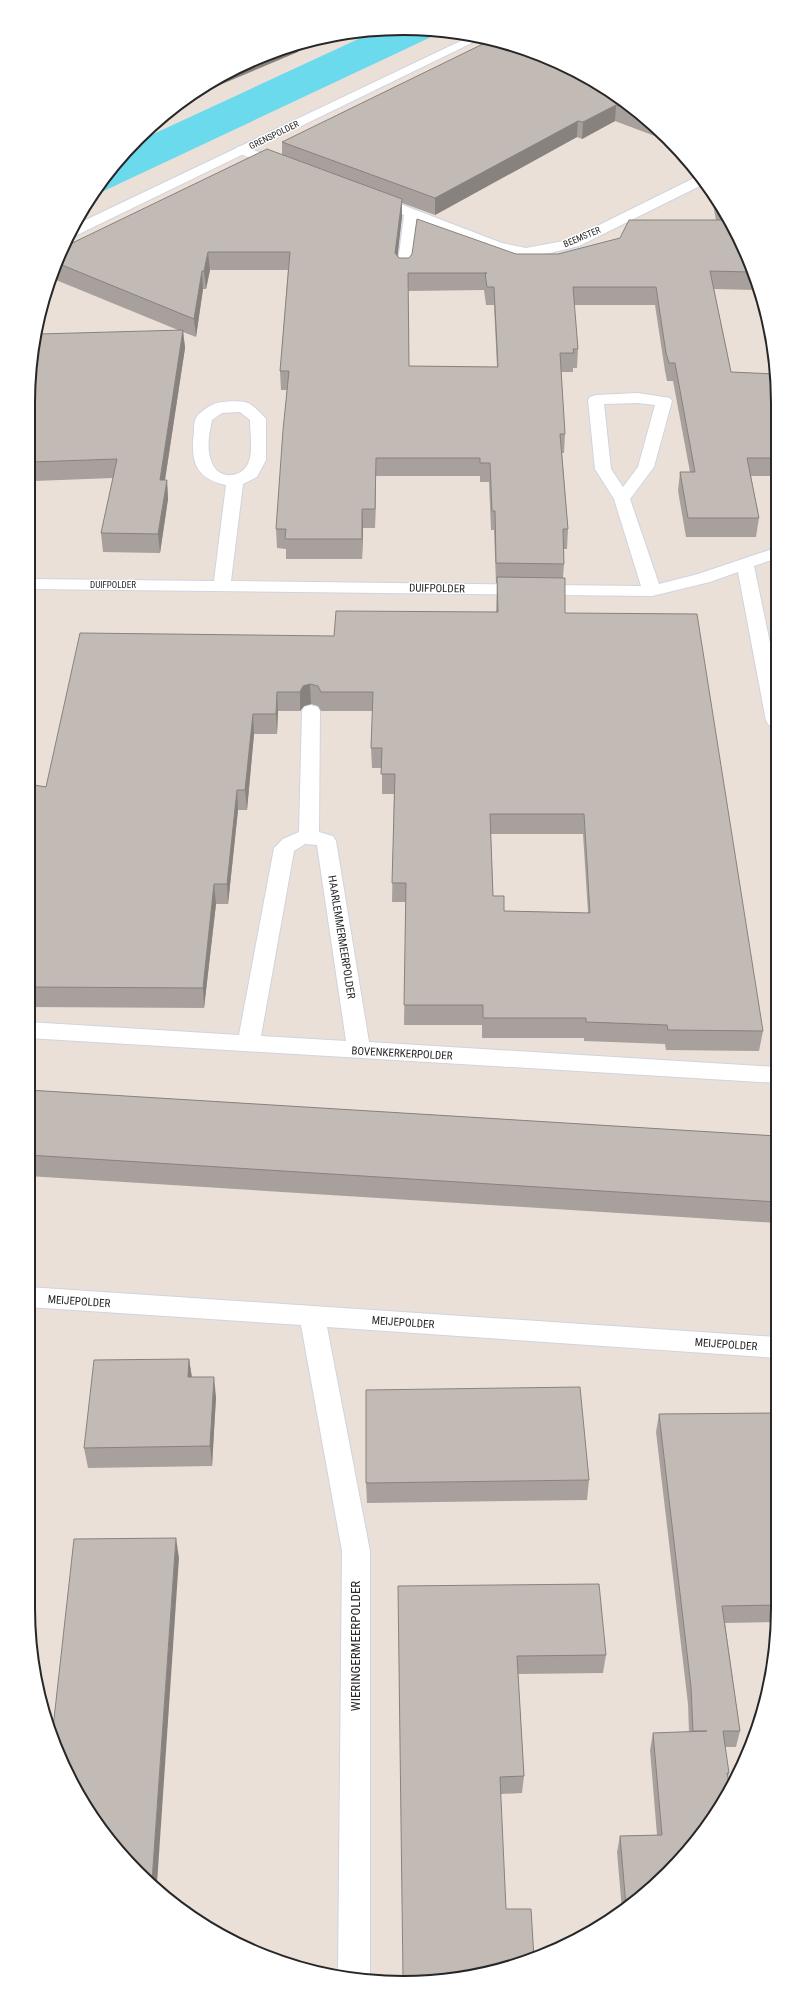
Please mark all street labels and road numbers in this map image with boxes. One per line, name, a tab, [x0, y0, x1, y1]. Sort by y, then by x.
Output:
street label: GRENSPOLDER	[248, 119, 301, 151]
street label: BEEMSTER	[562, 225, 602, 249]
street label: DUIFPOLDER	[90, 580, 136, 590]
street label: DUIFPOLDER	[409, 582, 465, 595]
street label: HAARLEMMERMEERPOLDER	[325, 874, 358, 1000]
street label: BOVENKERKERPOLDER	[351, 1044, 453, 1063]
street label: MEIJEPOLDER	[47, 1293, 111, 1310]
street label: MEIJEPOLDER	[371, 1314, 435, 1331]
street label: MEIJEPOLDER	[694, 1336, 758, 1353]
street label: WIERINGERMEERPOLDER	[348, 1581, 363, 1711]

